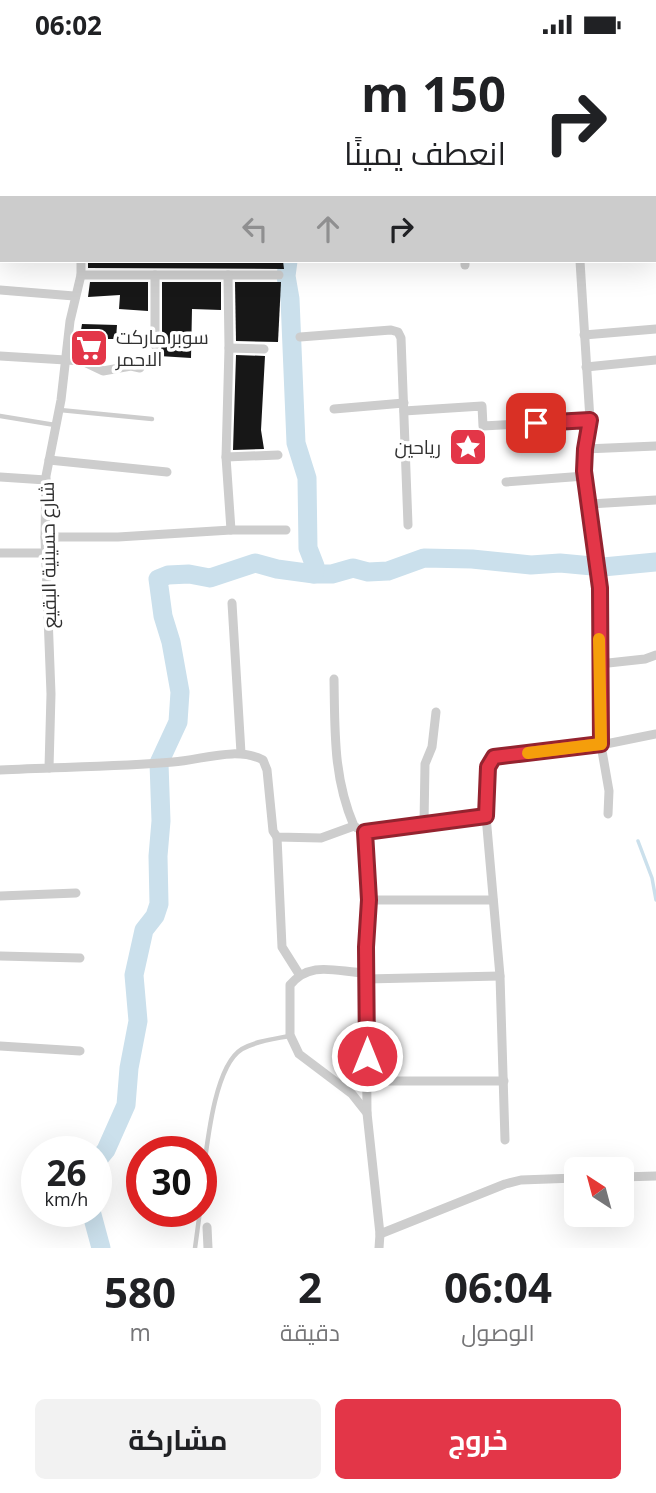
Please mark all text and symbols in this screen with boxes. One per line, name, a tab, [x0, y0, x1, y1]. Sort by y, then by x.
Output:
text: 06:02	[35, 7, 102, 43]
text: 150 m	[361, 60, 506, 126]
icon: right	[530, 77, 621, 168]
text: انعطف يمينًا	[344, 131, 506, 174]
icon: left	[236, 210, 274, 248]
icon: ahead	[309, 210, 347, 248]
icon: right	[382, 210, 420, 248]
place label: سوبر ماركت الاحمر	[115, 324, 209, 372]
supermarket icon: سوبر ماركت الاحمر	[68, 327, 110, 369]
pin	[506, 393, 566, 453]
icon: arrive	[517, 404, 555, 442]
place icon: رياحين	[447, 426, 489, 468]
place label: رياحين	[394, 434, 441, 460]
street label: شارع حسينية البقيع	[34, 481, 63, 629]
position arrow	[330, 1019, 404, 1093]
speed limit sign: 30	[126, 1136, 217, 1227]
text: 26	[46, 1149, 87, 1196]
north arrow	[564, 1157, 634, 1227]
map controls	[564, 1157, 634, 1227]
text: km/h	[45, 1187, 88, 1211]
text: 2	[298, 1258, 322, 1315]
text: 06:04	[444, 1258, 552, 1315]
text: 580	[104, 1263, 176, 1320]
text: m	[129, 1316, 151, 1348]
text: دقيقة	[280, 1316, 340, 1348]
text: الوصول	[461, 1316, 535, 1348]
button: مشاركة	[35, 1399, 321, 1479]
button: خروج	[335, 1399, 621, 1479]

